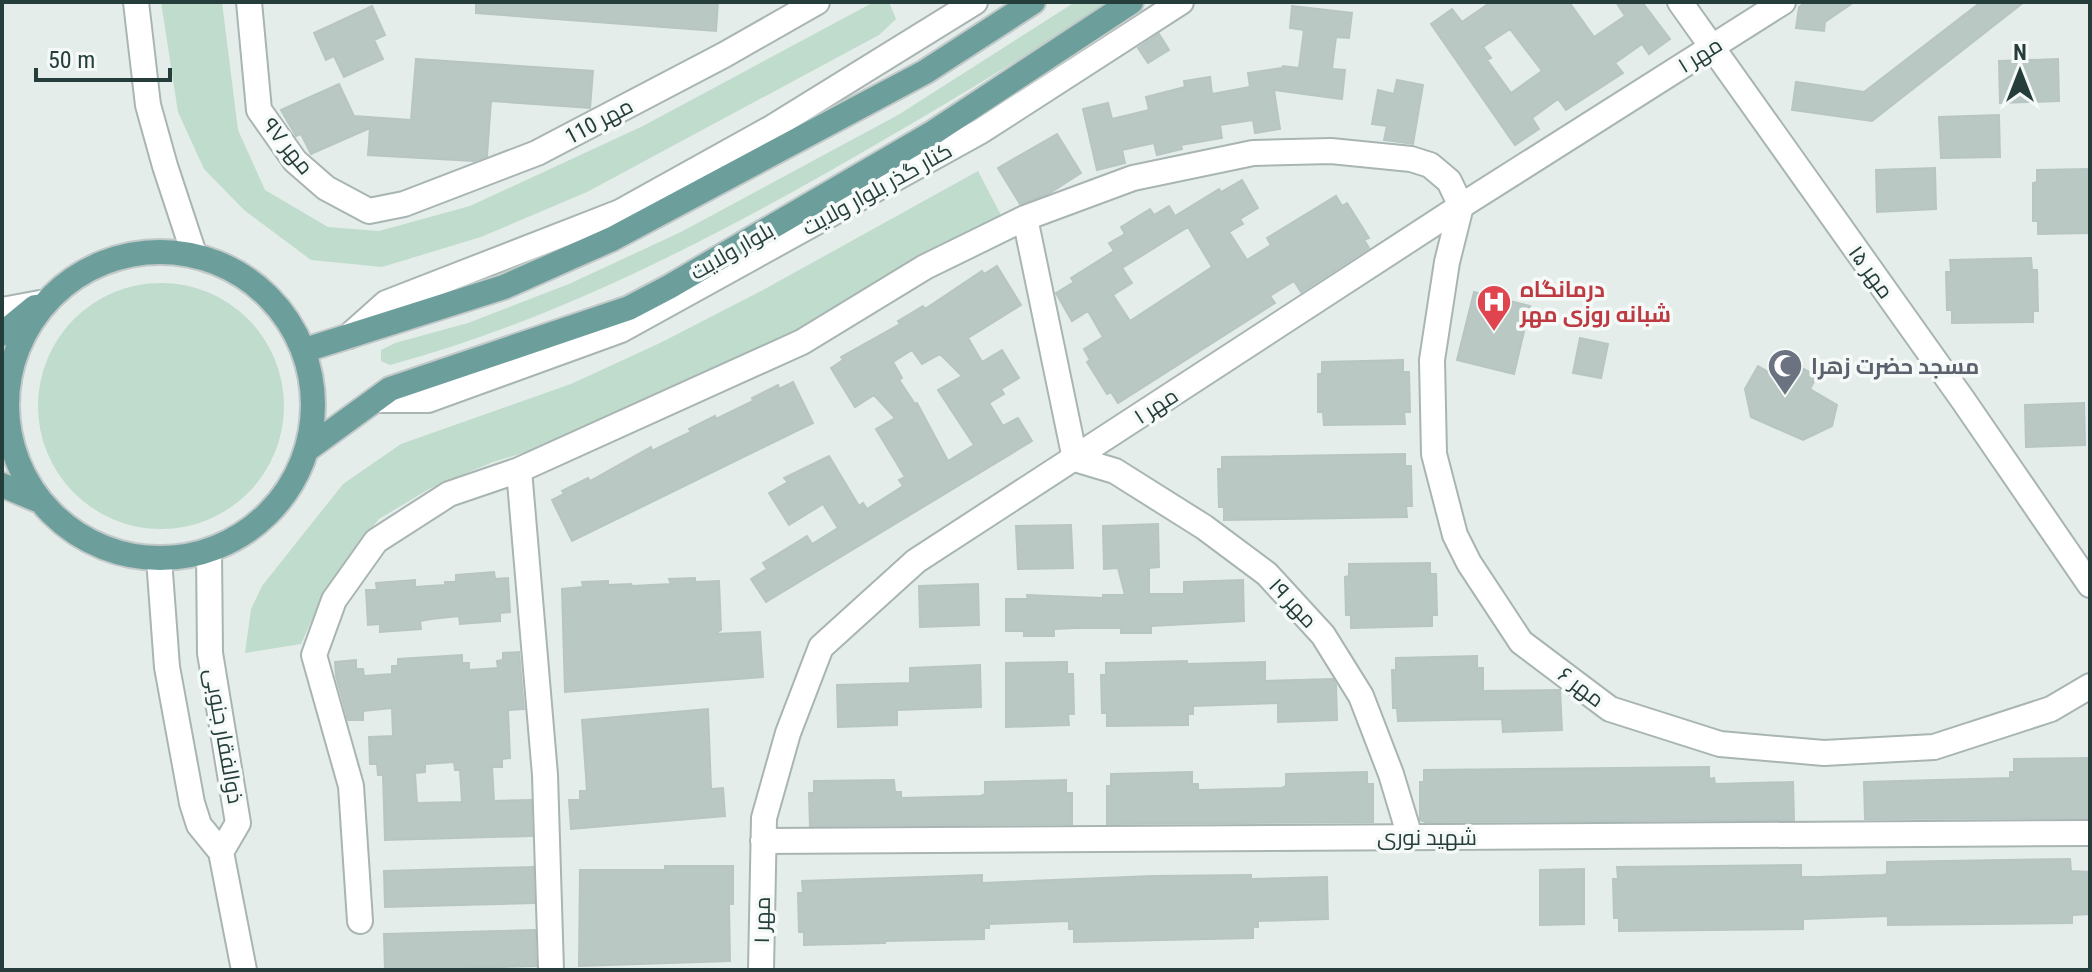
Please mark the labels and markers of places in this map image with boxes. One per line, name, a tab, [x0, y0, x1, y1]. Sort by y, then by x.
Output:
place label: درمانگاه شبانه روزی مهر	[1519, 277, 1671, 328]
hospital icon: درمانگاه شبانه روزی مهر	[1475, 283, 1513, 333]
mosque icon: مسجد حضرت زهرا	[1766, 347, 1804, 397]
place label: مسجد حضرت زهرا	[1811, 354, 1979, 380]

